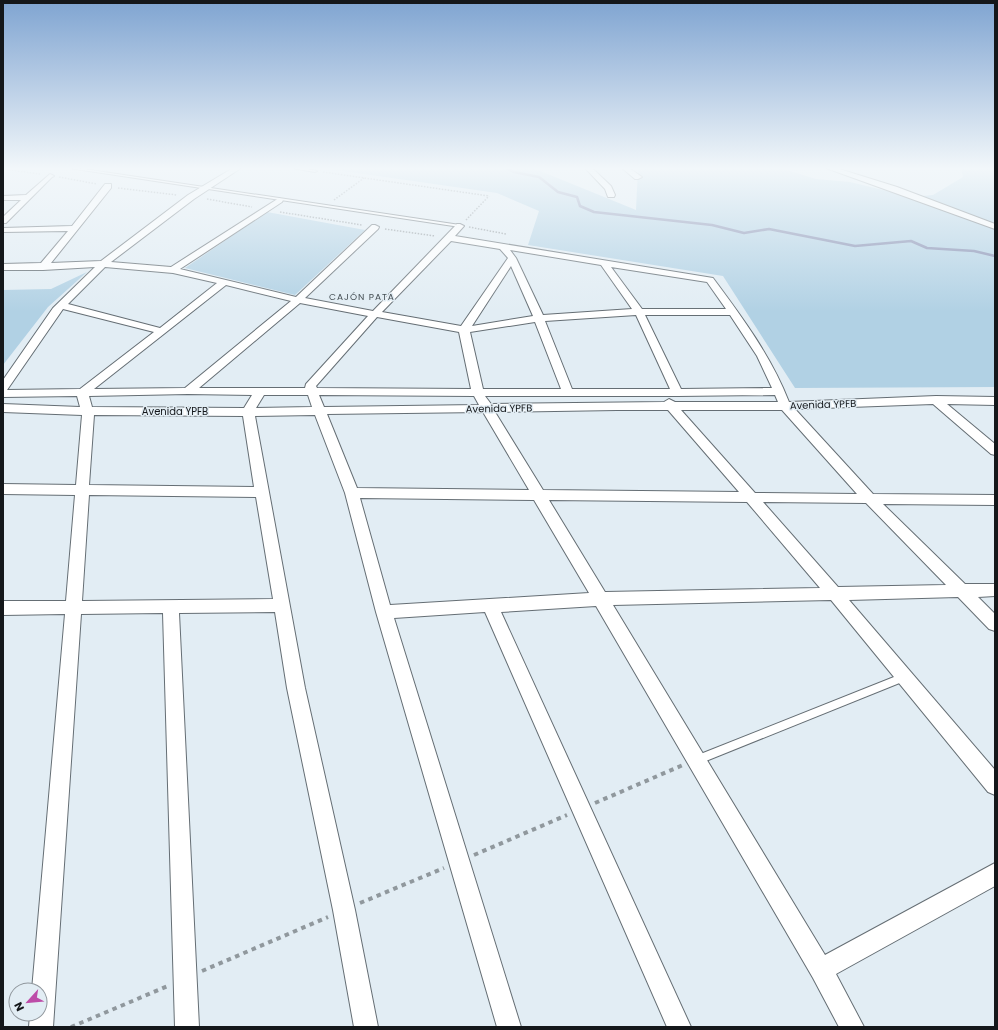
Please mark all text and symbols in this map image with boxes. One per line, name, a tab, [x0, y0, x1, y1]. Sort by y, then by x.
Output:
district label: CAJÓN PATA	[329, 291, 395, 303]
street label: Avenida YPFB	[790, 396, 856, 413]
street label: Avenida YPFB	[466, 400, 532, 417]
street label: Avenida YPFB	[142, 404, 208, 419]
north arrow	[8, 982, 48, 1022]
text: N	[10, 999, 28, 1014]

